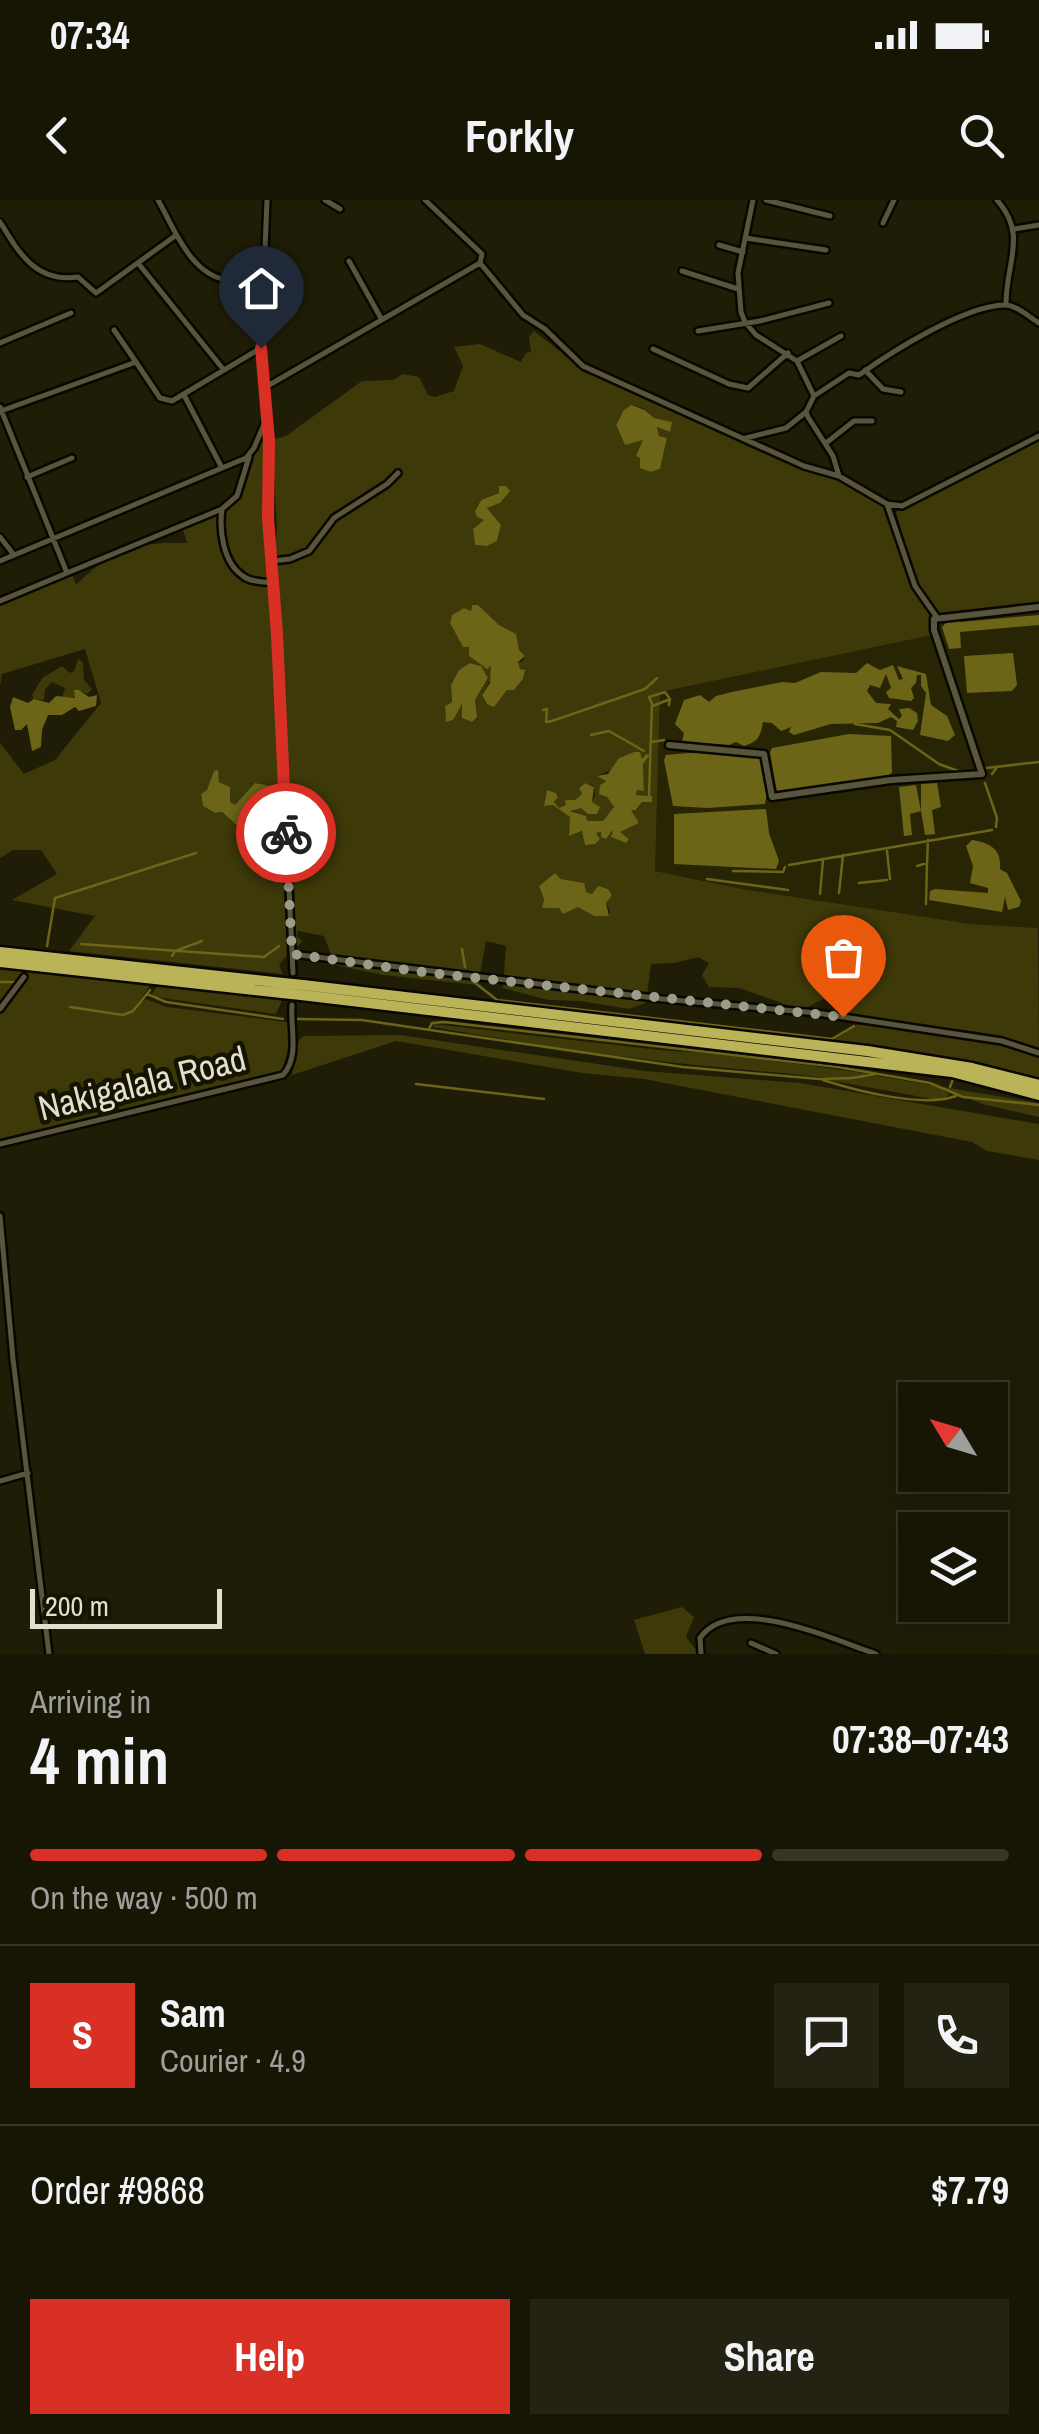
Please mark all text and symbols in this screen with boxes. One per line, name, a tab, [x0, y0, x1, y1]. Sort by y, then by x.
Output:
text: 07:34	[50, 10, 130, 61]
text: Forkly	[465, 105, 574, 166]
icon: back	[30, 108, 85, 163]
icon: search	[954, 108, 1009, 163]
pin	[219, 246, 304, 349]
icon: home	[234, 261, 289, 316]
courier	[236, 783, 336, 883]
icon: bike	[259, 806, 314, 861]
pin	[801, 915, 886, 1018]
icon: bag	[816, 930, 871, 985]
street label: Nakigalala Road	[33, 1035, 251, 1131]
north arrow	[898, 1382, 1008, 1492]
map controls	[898, 1382, 1008, 1622]
button: layers	[898, 1512, 1008, 1622]
scale bar	[30, 1584, 222, 1628]
text: 200 m	[45, 1587, 109, 1625]
text: Arriving in	[30, 1680, 151, 1723]
text: 07:38–07:43	[832, 1714, 1009, 1765]
text: 4 min	[30, 1717, 169, 1804]
text: On the way · 500 m	[30, 1876, 258, 1919]
button: chat	[774, 1983, 879, 2088]
button: phone	[904, 1983, 1009, 2088]
text: Sam	[160, 1988, 226, 2039]
text: S	[72, 2010, 93, 2061]
text: Courier · 4.9	[160, 2039, 306, 2082]
text: Order #9868	[30, 2165, 205, 2216]
text: $7.79	[931, 2165, 1009, 2216]
button: Help	[30, 2299, 510, 2414]
button: Share	[530, 2299, 1009, 2414]

